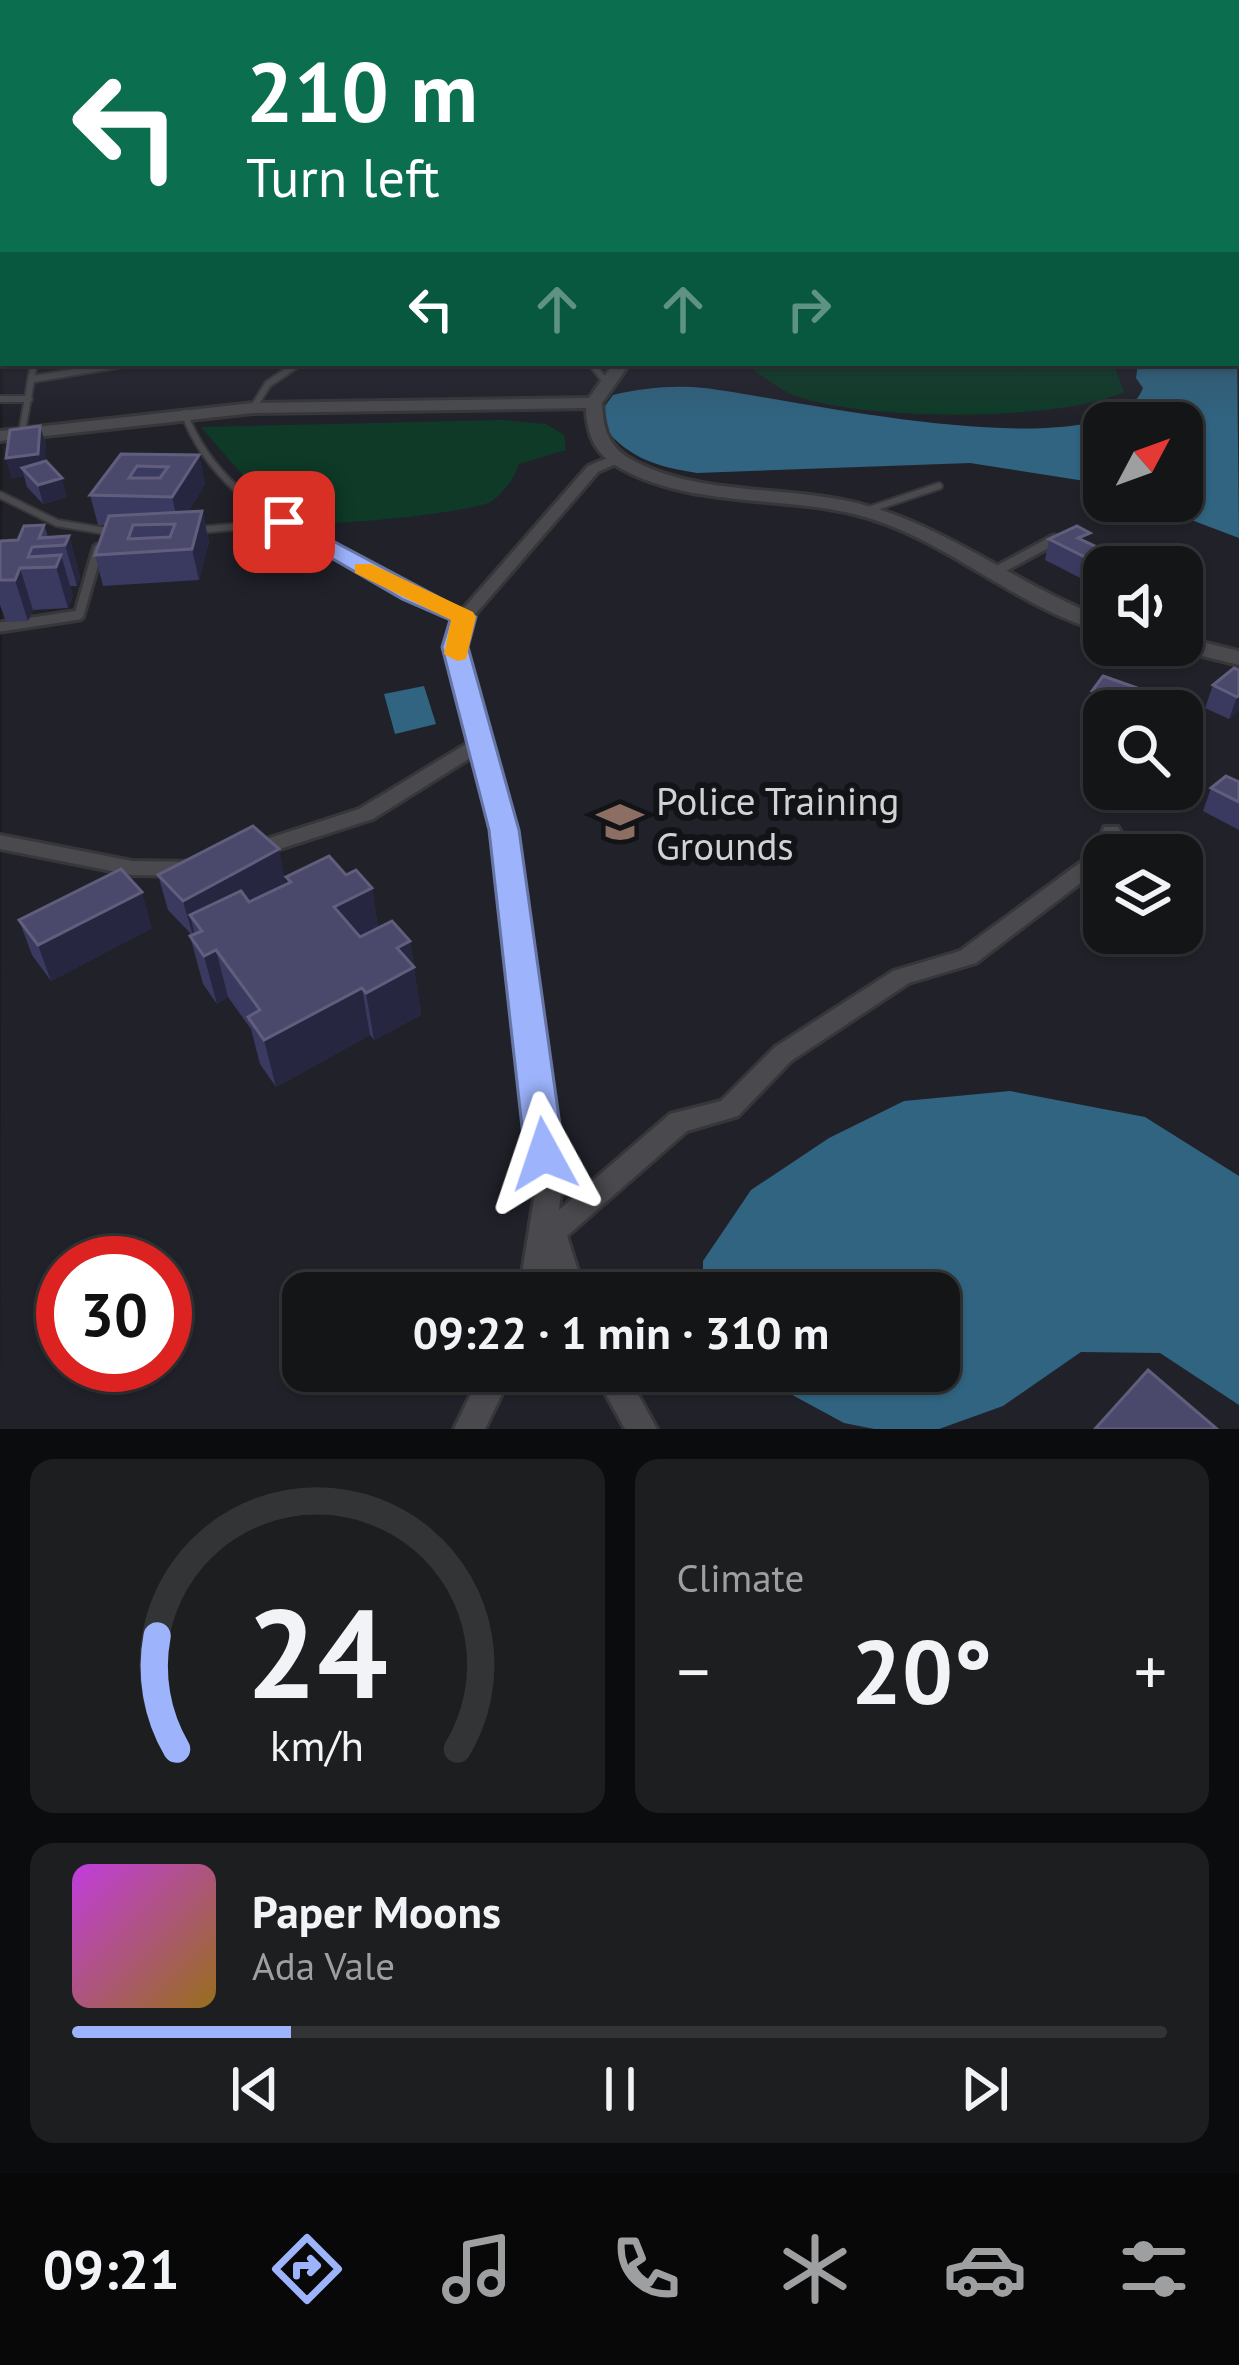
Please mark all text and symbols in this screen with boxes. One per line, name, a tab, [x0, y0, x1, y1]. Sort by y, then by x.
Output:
text: 210 m	[246, 36, 478, 145]
icon: left	[48, 48, 204, 204]
text: Turn left	[246, 142, 440, 212]
icon: left	[398, 276, 464, 342]
icon: ahead	[524, 276, 590, 342]
icon: ahead	[650, 276, 716, 342]
icon: right	[776, 276, 842, 342]
north arrow	[1083, 402, 1203, 522]
map controls	[1083, 402, 1203, 954]
pin	[233, 471, 335, 573]
icon: arrive	[251, 489, 317, 555]
button: sound	[1083, 546, 1203, 666]
button: search	[1083, 690, 1203, 810]
place label: Police Training Grounds	[656, 775, 900, 871]
school or university icon: Police Training Grounds	[595, 797, 645, 847]
button: layers	[1083, 834, 1203, 954]
position arrow	[481, 1091, 607, 1217]
speed limit sign: 30	[36, 1236, 192, 1392]
text: 09:22 · 1 min · 310 m	[413, 1303, 829, 1361]
text: Climate	[677, 1552, 804, 1603]
text: 24	[246, 1571, 388, 1732]
text: 20°	[851, 1612, 992, 1729]
text: −	[677, 1628, 710, 1713]
text: +	[1134, 1628, 1167, 1713]
text: km/h	[270, 1717, 364, 1773]
text: Paper Moons	[252, 1882, 501, 1940]
text: Ada Vale	[252, 1940, 395, 1991]
icon: previous	[222, 2056, 288, 2122]
icon: pause	[587, 2056, 653, 2122]
icon: next	[952, 2056, 1018, 2122]
icon: directions	[265, 2227, 349, 2311]
icon: music	[435, 2227, 519, 2311]
icon: phone	[604, 2227, 688, 2311]
icon: climate	[773, 2227, 857, 2311]
icon: car	[943, 2227, 1027, 2311]
icon: filters	[1112, 2227, 1196, 2311]
text: 09:21	[43, 2234, 180, 2304]

